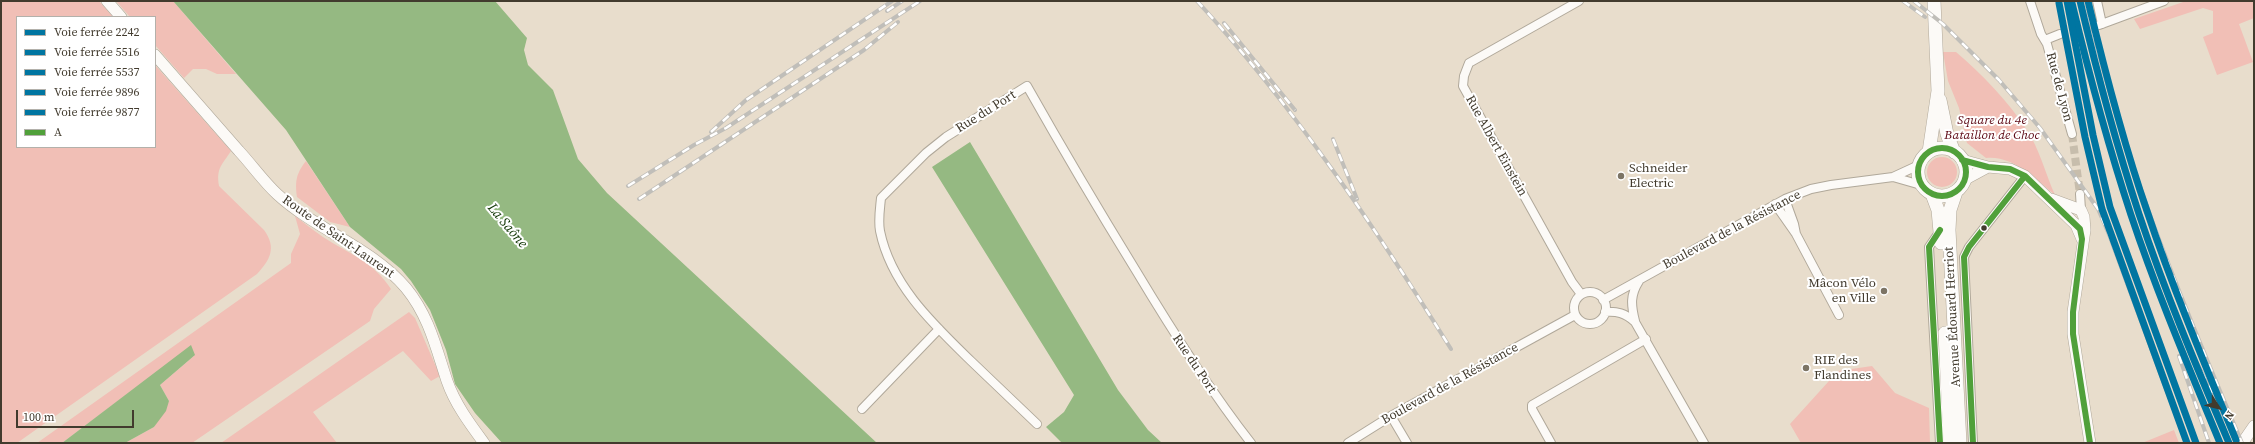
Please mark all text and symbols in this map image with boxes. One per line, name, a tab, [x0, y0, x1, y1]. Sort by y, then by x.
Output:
legend	[16, 16, 156, 148]
text: Voie ferrée 2242	[54, 24, 140, 40]
text: Voie ferrée 5516	[54, 44, 140, 60]
street label: Rue de Lyon	[2042, 51, 2076, 123]
text: Voie ferrée 5537	[54, 64, 140, 80]
text: Voie ferrée 9896	[54, 84, 140, 100]
street label: Rue du Port	[953, 87, 1019, 137]
street label: Rue Albert Einstein	[1462, 93, 1530, 199]
text: Voie ferrée 9877	[54, 104, 140, 120]
park label: Square du 4e Bataillon de Choc	[1944, 113, 2040, 144]
text: A	[54, 124, 62, 140]
place label: Schneider Electric	[1629, 161, 1688, 192]
marker: Schneider Electric	[1616, 171, 1626, 181]
street label: Boulevard de la Résistance	[1660, 187, 1804, 273]
street label: Route de Saint-Laurent	[279, 192, 397, 282]
water label: La Saône	[483, 200, 531, 252]
unlabelled marker	[1979, 223, 1989, 233]
street label: Avenue Édouard Herriot	[1942, 246, 1964, 388]
place label: Mâcon Vélo en Ville	[1808, 276, 1876, 307]
marker: Mâcon Vélo en Ville	[1879, 286, 1889, 296]
street label: Rue du Port	[1169, 332, 1219, 396]
street label: Boulevard de la Résistance	[1379, 340, 1521, 428]
place label: RIE des Flandines	[1814, 353, 1871, 384]
marker: RIE des Flandines	[1801, 363, 1811, 373]
north arrow	[2199, 388, 2239, 428]
scale bar	[18, 402, 136, 428]
text: N	[2221, 408, 2238, 423]
text: 100 m	[23, 409, 55, 425]

